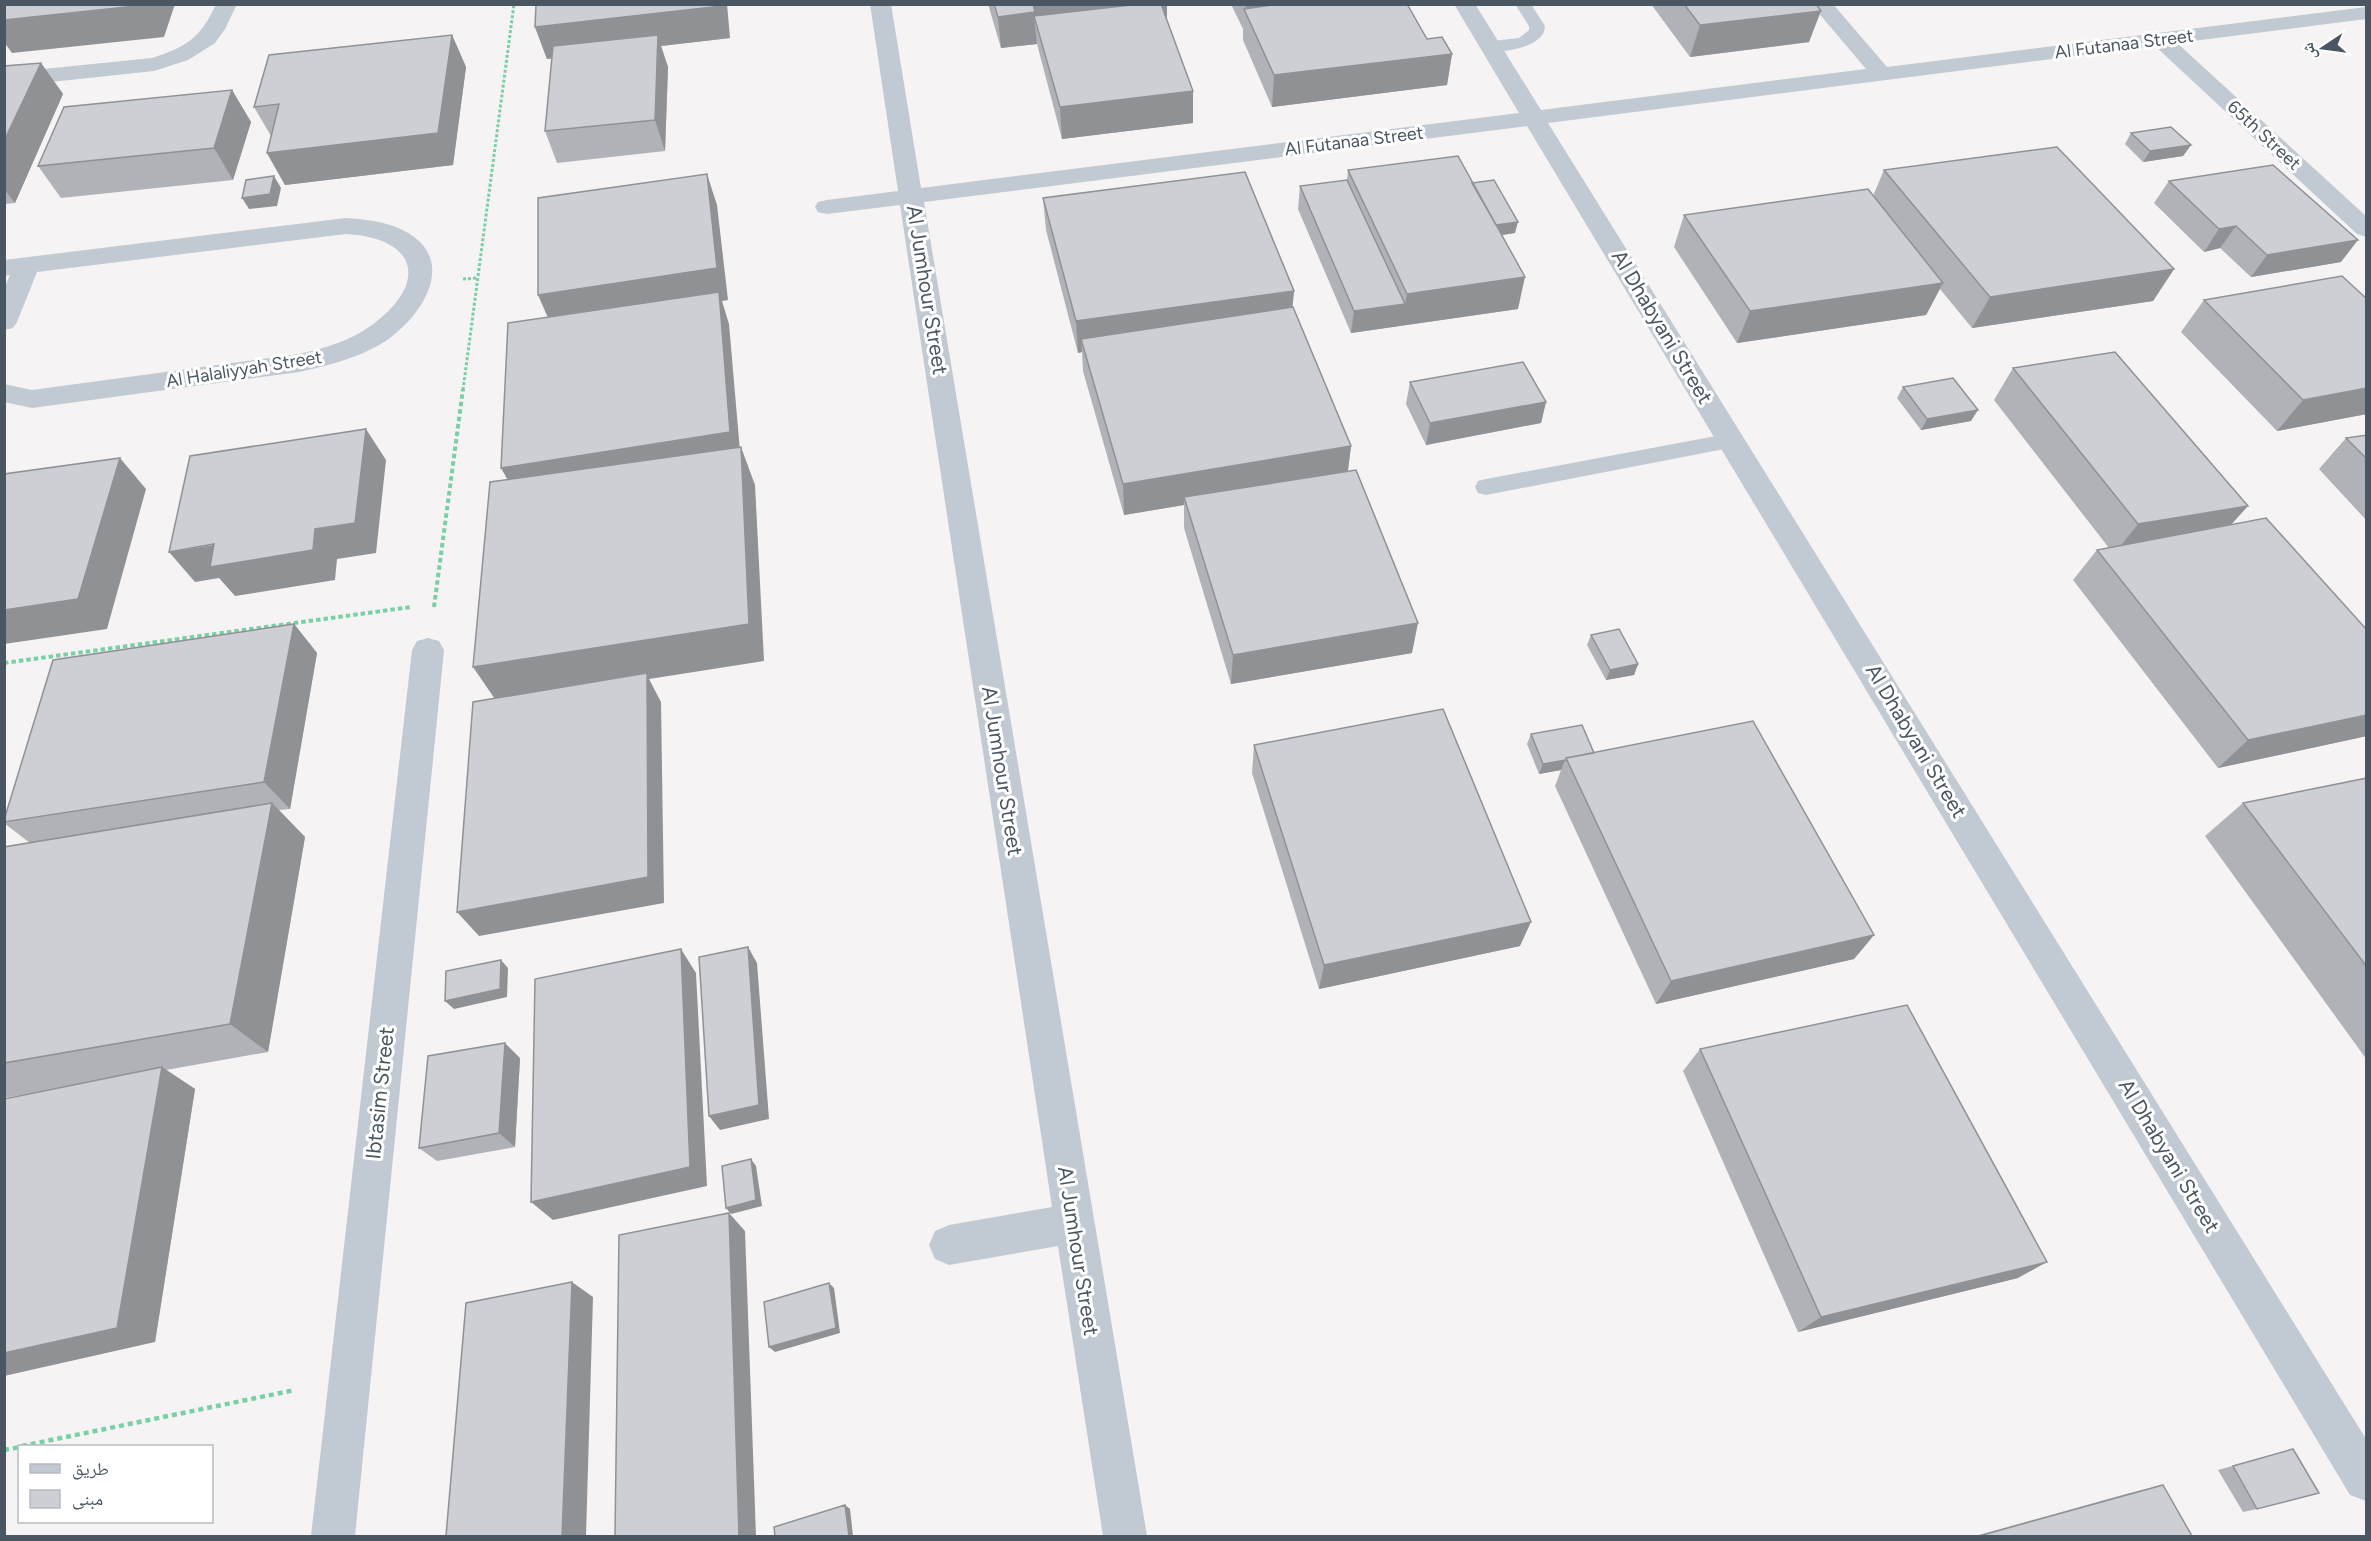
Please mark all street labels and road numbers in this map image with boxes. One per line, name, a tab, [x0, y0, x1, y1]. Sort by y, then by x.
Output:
street label: Al Futanaa Street	[2053, 25, 2195, 63]
street label: 65th Street	[2223, 96, 2305, 175]
street label: Al Futanaa Street	[1283, 122, 1425, 160]
street label: Al Jumhour Street	[902, 203, 953, 376]
street label: Al Dhabyani Street	[1607, 245, 1718, 408]
street label: Al Halaliyyah Street	[165, 346, 324, 392]
street label: Al Dhabyani Street	[1861, 659, 1972, 822]
street label: Al Jumhour Street	[977, 684, 1028, 857]
street label: Ibtasim Street	[360, 1025, 399, 1160]
street label: Al Dhabyani Street	[2114, 1074, 2225, 1237]
street label: Al Jumhour Street	[1053, 1164, 1104, 1337]

